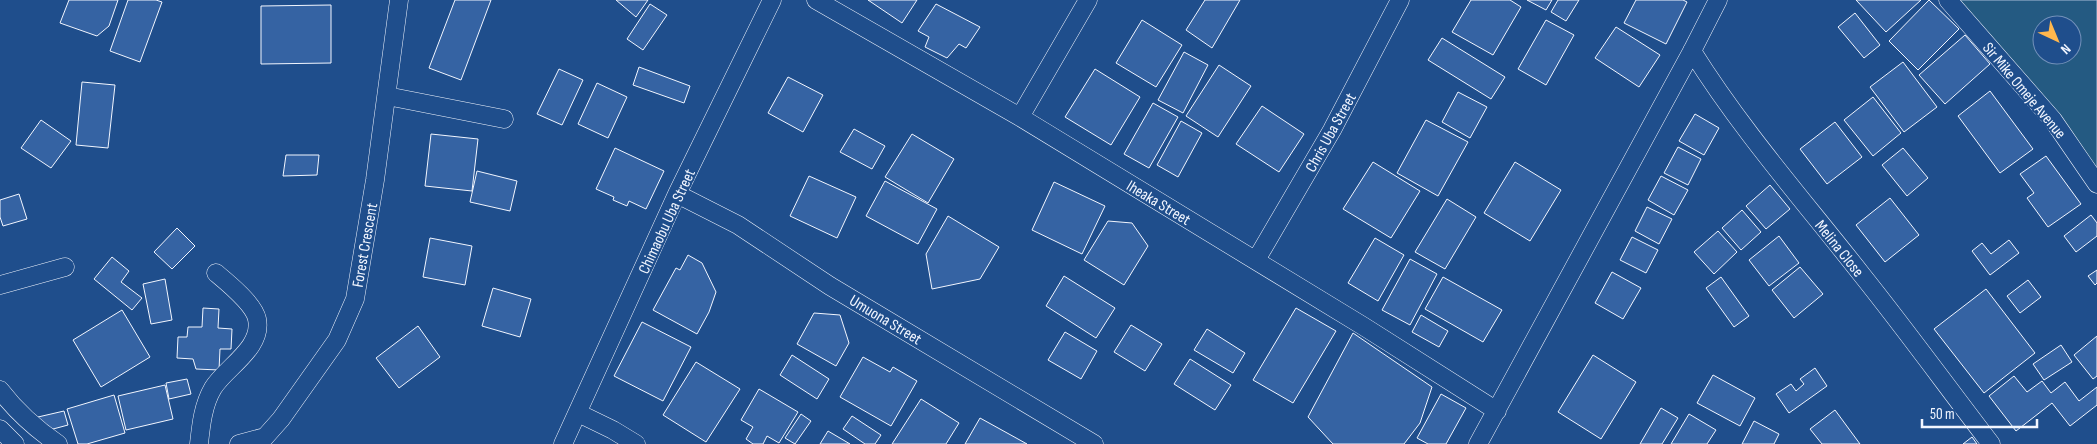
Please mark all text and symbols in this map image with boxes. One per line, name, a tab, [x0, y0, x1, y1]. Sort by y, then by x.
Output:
north arrow	[2032, 15, 2082, 65]
street label: Sir Mike Omeje Avenue	[1978, 39, 2070, 143]
text: N	[2057, 40, 2074, 58]
street label: Chris Uba Street	[1302, 90, 1361, 176]
street label: Chimaobu Uba Street	[635, 166, 700, 277]
street label: Iheaka Street	[1123, 177, 1194, 230]
street label: Forest Crescent	[349, 202, 382, 289]
street label: Melina Close	[1810, 217, 1867, 281]
street label: Umuona Street	[846, 291, 925, 349]
scale bar	[1922, 396, 2037, 428]
text: 50 m	[1930, 405, 1955, 424]

